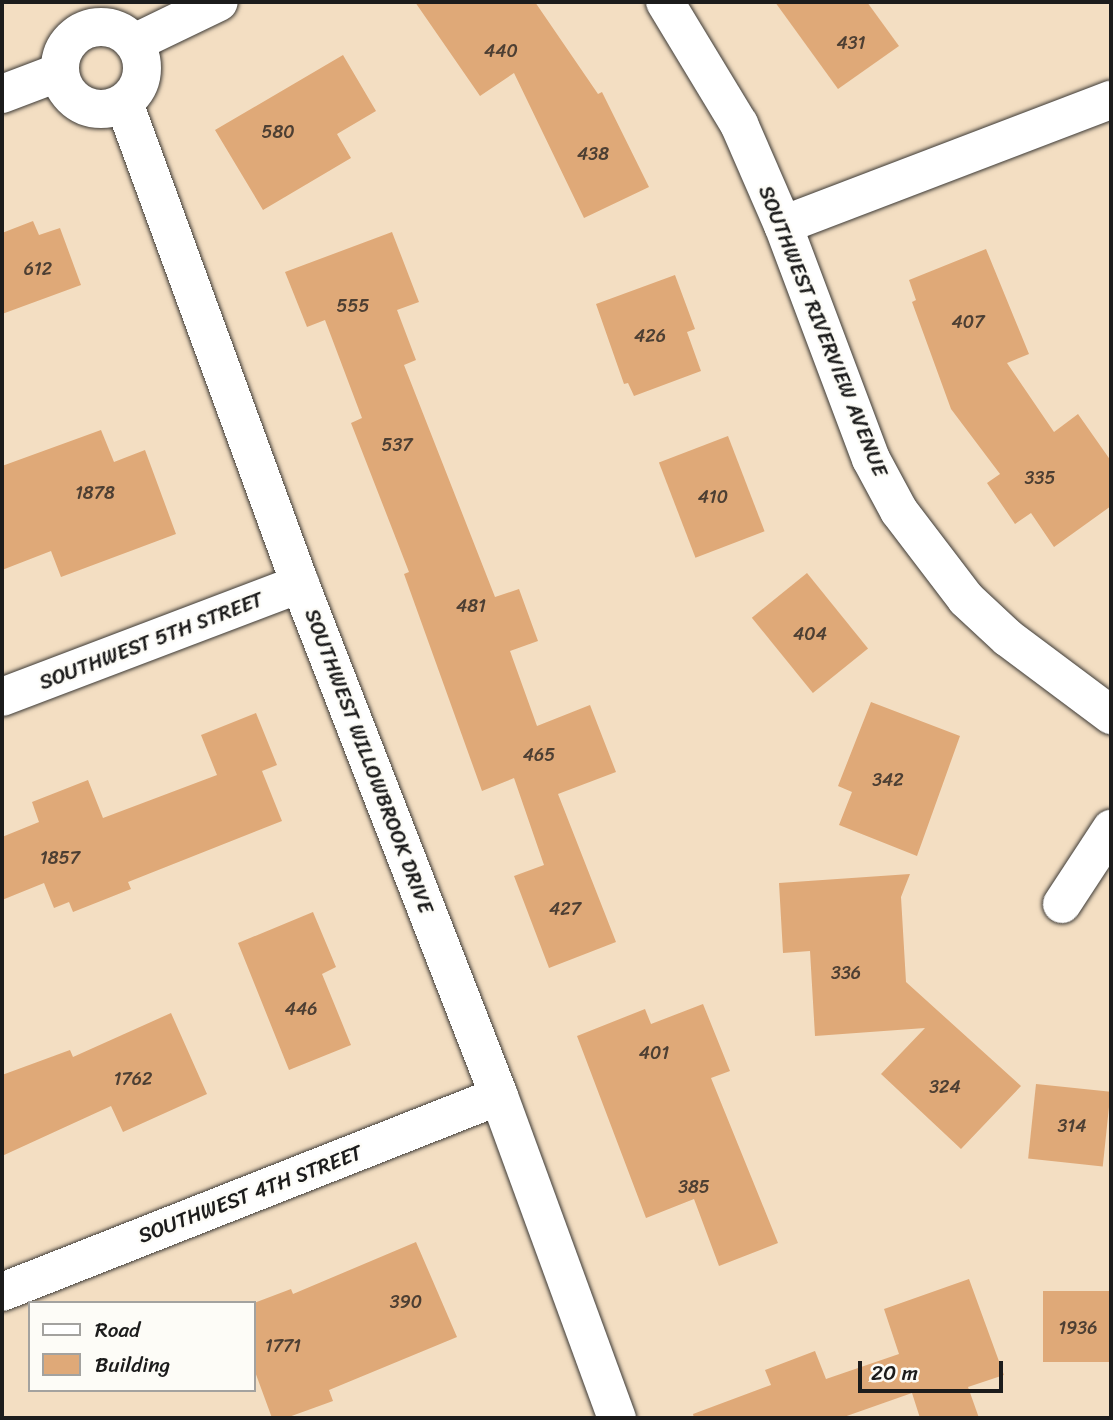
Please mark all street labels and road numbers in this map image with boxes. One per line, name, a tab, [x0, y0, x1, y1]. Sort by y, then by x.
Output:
street label: SOUTHWEST RIVERVIEW AVENUE	[753, 182, 893, 480]
street label: SOUTHWEST 5TH STREET	[34, 586, 268, 696]
street label: SOUTHWEST WILLOWBROOK DRIVE	[299, 604, 439, 918]
street label: SOUTHWEST 4TH STREET	[133, 1139, 367, 1249]

